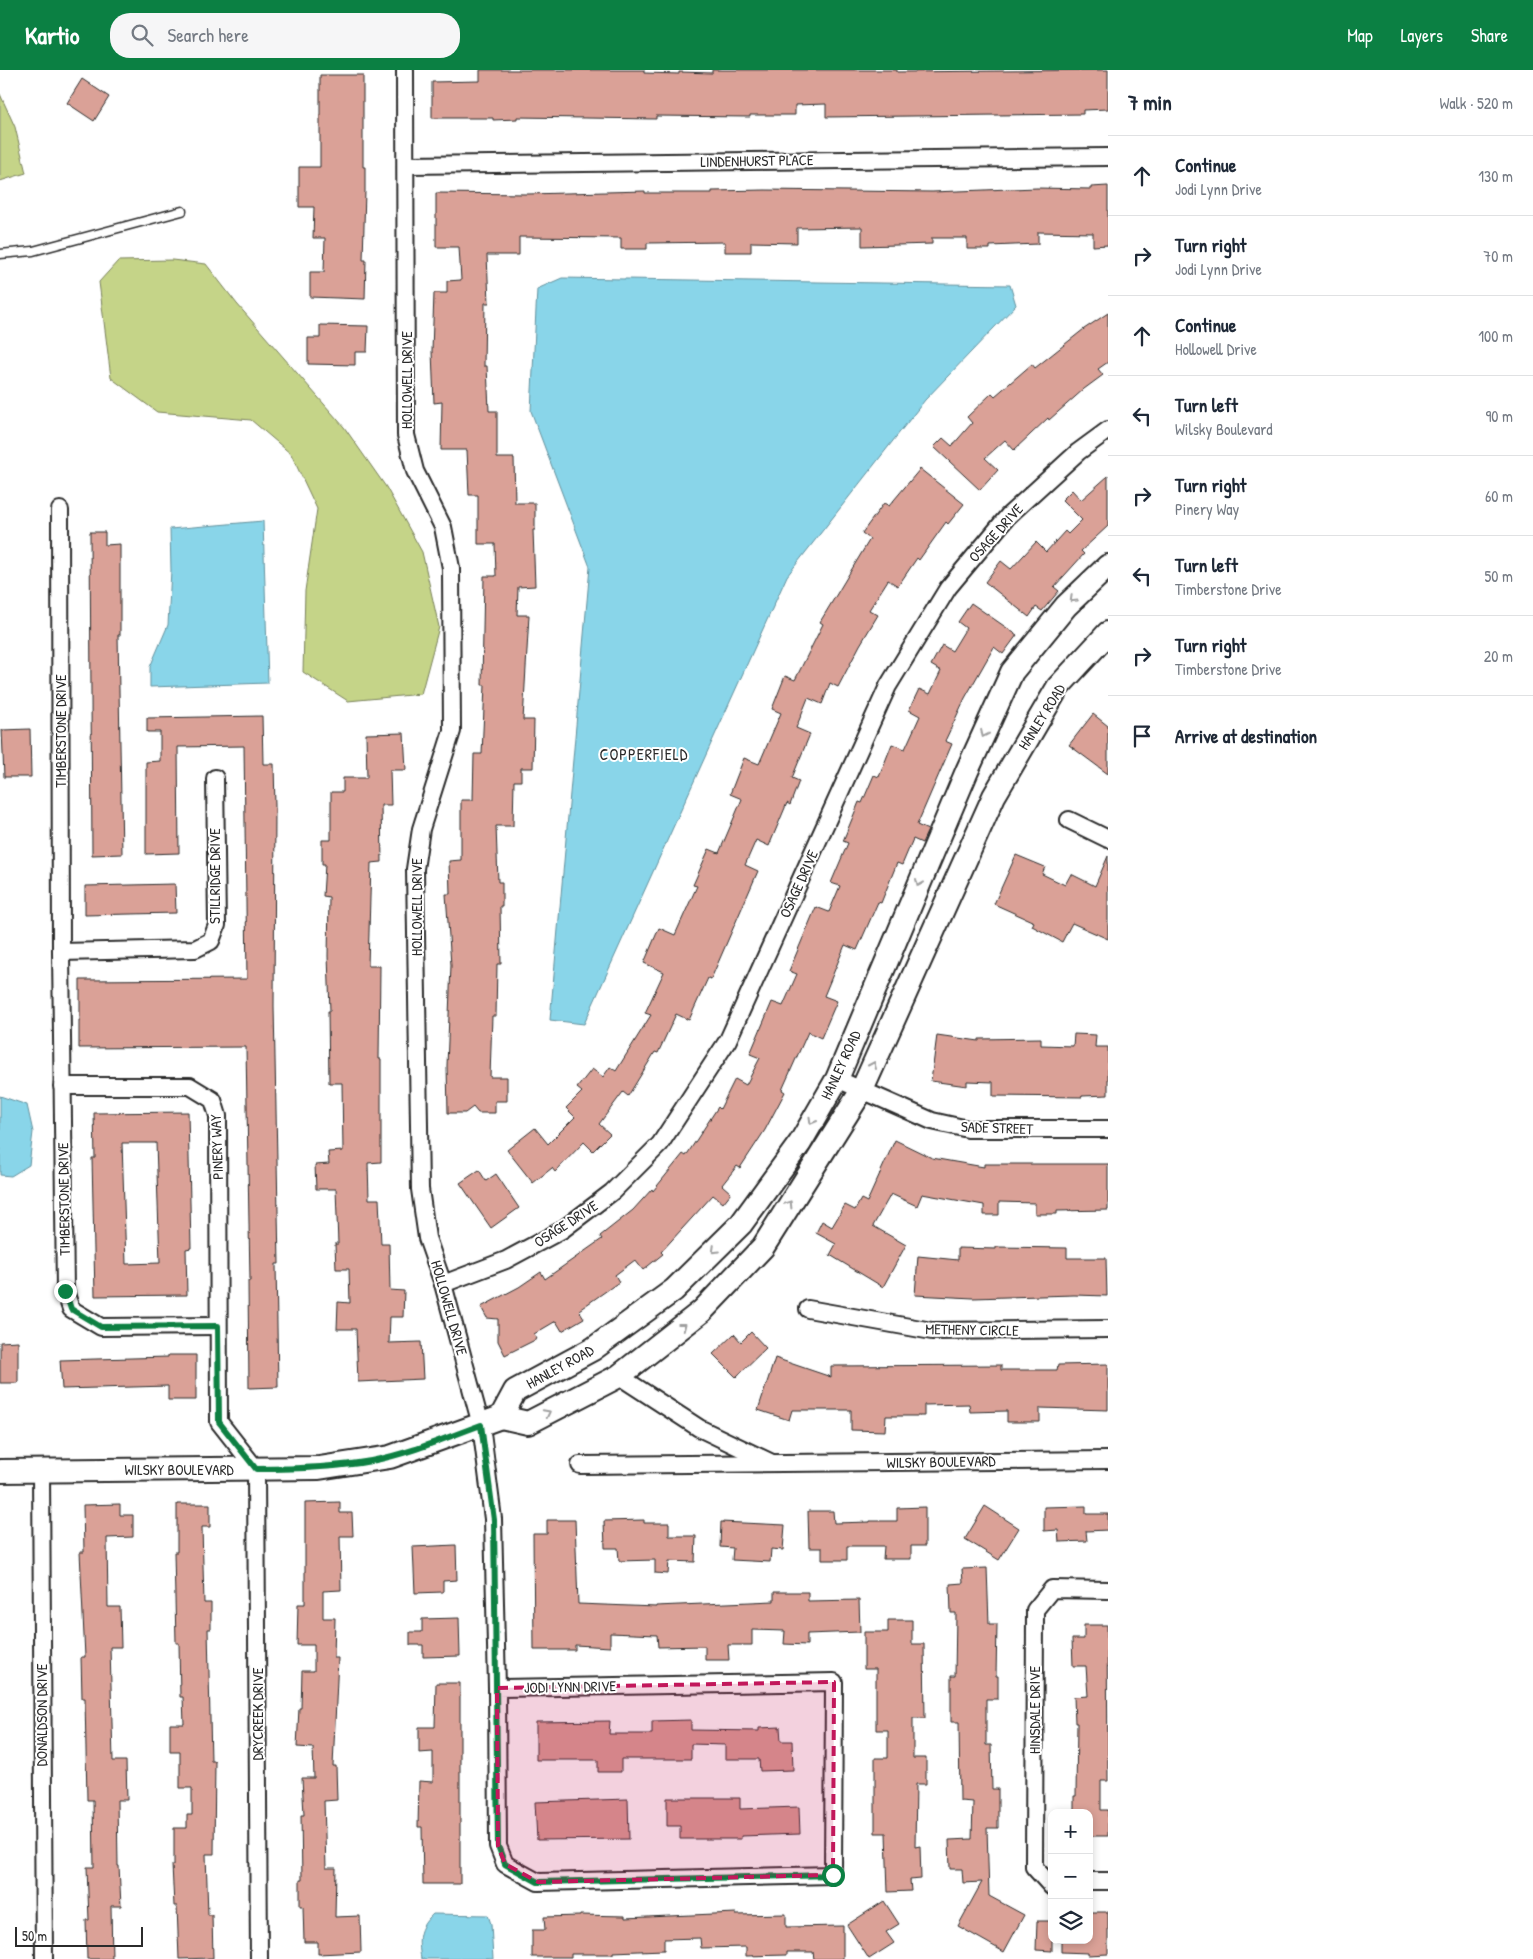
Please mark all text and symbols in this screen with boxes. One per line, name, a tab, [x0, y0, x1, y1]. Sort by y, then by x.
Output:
search box	[110, 13, 460, 58]
text: Kartio	[25, 19, 80, 51]
icon: search	[128, 21, 156, 49]
text: Search here	[168, 22, 249, 48]
text: Map	[1347, 23, 1373, 48]
text: Layers	[1401, 23, 1443, 48]
text: Share	[1471, 23, 1508, 48]
text: 7 min	[1128, 88, 1172, 117]
text: Walk · 520 m	[1439, 92, 1513, 114]
street label: LINDENHURST PLACE	[700, 149, 814, 172]
text: Continue	[1175, 152, 1236, 178]
icon: ahead	[1128, 162, 1156, 190]
text: 130 m	[1478, 165, 1513, 187]
text: Jodi Lynn Drive	[1175, 178, 1262, 200]
text: Turn right	[1175, 232, 1246, 258]
icon: right	[1128, 242, 1156, 270]
text: 70 m	[1483, 245, 1513, 267]
text: Jodi Lynn Drive	[1175, 258, 1262, 280]
text: Continue	[1175, 312, 1236, 338]
icon: ahead	[1128, 322, 1156, 350]
text: 100 m	[1478, 325, 1513, 347]
street label: HOLLOWELL DRIVE	[396, 331, 417, 429]
text: Hollowell Drive	[1175, 338, 1257, 360]
text: Turn left	[1175, 392, 1238, 418]
icon: left	[1128, 402, 1156, 430]
text: 90 m	[1485, 405, 1513, 427]
text: Wilsky Boulevard	[1175, 418, 1273, 440]
text: Turn right	[1175, 472, 1246, 498]
icon: right	[1128, 482, 1156, 510]
text: 60 m	[1485, 485, 1513, 507]
street label: OSAGE DRIVE	[964, 498, 1028, 567]
text: Pinery Way	[1175, 498, 1239, 520]
text: Turn left	[1175, 552, 1238, 578]
icon: left	[1128, 562, 1156, 590]
text: 50 m	[1485, 565, 1513, 587]
text: Timberstone Drive	[1175, 578, 1282, 600]
one-way arrow	[1069, 593, 1078, 602]
text: Turn right	[1175, 632, 1246, 658]
icon: right	[1128, 642, 1156, 670]
text: 20 m	[1484, 645, 1513, 667]
text: Timberstone Drive	[1175, 658, 1282, 680]
street label: TIMBERSTONE DRIVE	[50, 674, 71, 788]
street label: HANLEY ROAD	[1013, 679, 1071, 754]
icon: arrive	[1128, 722, 1156, 750]
text: Arrive at destination	[1175, 723, 1317, 749]
one-way arrow	[979, 729, 990, 738]
district label: COPPERFIELD	[600, 743, 688, 765]
street label: STILLRIDGE DRIVE	[204, 828, 225, 924]
street label: OSAGE DRIVE	[774, 846, 823, 921]
street label: HOLLOWELL DRIVE	[406, 858, 427, 956]
one-way arrow	[915, 878, 926, 887]
street label: HANLEY ROAD	[815, 1026, 866, 1103]
one-way arrow	[867, 1061, 878, 1070]
street label: PINERY WAY	[205, 1114, 228, 1180]
one-way arrow	[809, 1116, 819, 1125]
street label: SADE STREET	[960, 1116, 1035, 1139]
street label: TIMBERSTONE DRIVE	[52, 1142, 75, 1256]
street label: OSAGE DRIVE	[530, 1195, 602, 1252]
one-way arrow	[783, 1201, 793, 1210]
one-way arrow	[711, 1244, 720, 1253]
street label: HOLLOWELL DRIVE	[426, 1258, 473, 1358]
route end	[54, 1280, 77, 1303]
street label: METHENY CIRCLE	[925, 1318, 1019, 1341]
one-way arrow	[677, 1323, 686, 1331]
street label: HANLEY ROAD	[522, 1339, 598, 1394]
one-way arrow	[541, 1409, 550, 1419]
street label: WILSKY BOULEVARD	[886, 1450, 997, 1473]
street label: WILSKY BOULEVARD	[124, 1459, 234, 1480]
street label: DONALDSON DRIVE	[31, 1663, 52, 1766]
street label: HINSDALE DRIVE	[1024, 1666, 1045, 1754]
street label: DRYCREEK DRIVE	[247, 1667, 268, 1760]
street label: JODI LYNN DRIVE	[524, 1675, 617, 1698]
map controls	[1048, 1809, 1093, 1944]
button: +	[1048, 1809, 1093, 1854]
button: −	[1048, 1854, 1093, 1899]
route start	[822, 1864, 845, 1887]
button: layers	[1048, 1899, 1093, 1944]
scale bar	[15, 1924, 142, 1947]
text: 50 m	[22, 1926, 47, 1945]

